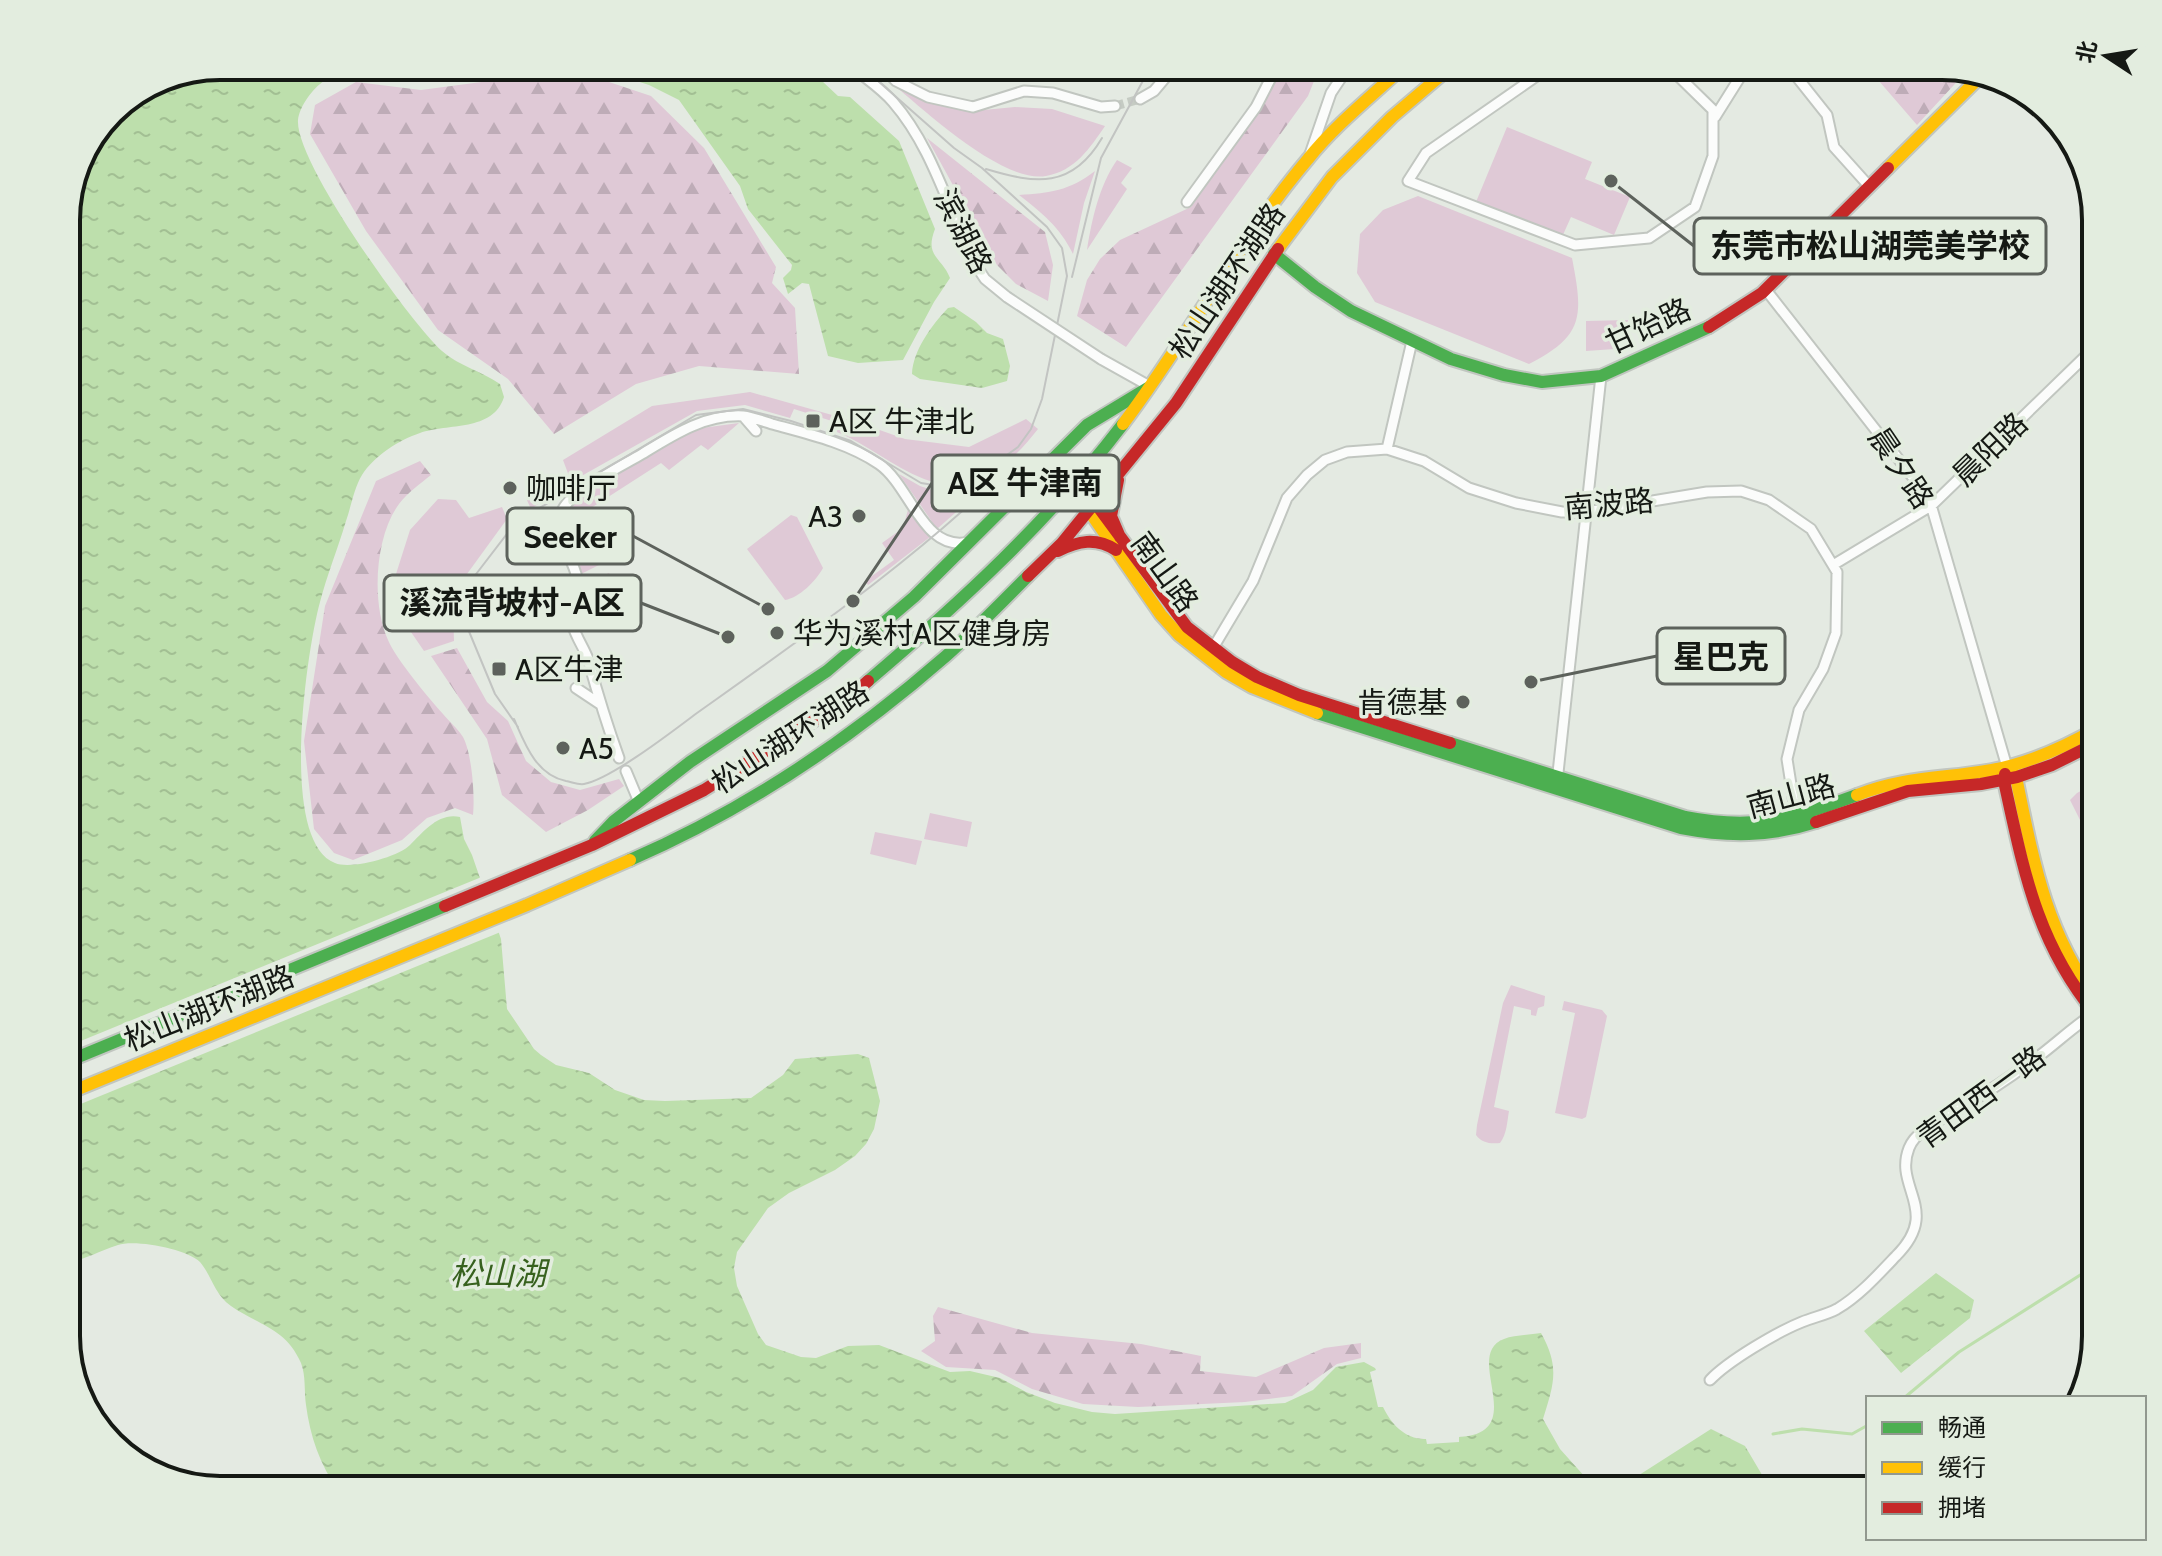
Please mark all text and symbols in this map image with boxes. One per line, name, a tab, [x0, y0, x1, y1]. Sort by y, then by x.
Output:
north arrow	[2066, 16, 2146, 96]
text: 北	[2071, 38, 2102, 66]
street label: 滨湖路	[926, 183, 1000, 279]
street label: 松山湖环湖路	[1161, 196, 1293, 366]
callout: 东莞市松山湖莞美学校	[1694, 218, 2046, 274]
text: 东莞市松山湖莞美学校	[1710, 226, 2030, 265]
street label: 甘饴路	[1599, 290, 1697, 362]
place label: A区 牛津北	[829, 403, 974, 440]
street label: 晨阳路	[1945, 404, 2035, 494]
marker: A区 牛津北	[804, 412, 822, 430]
street label: 晨夕路	[1860, 420, 1942, 516]
callout: A区 牛津南	[932, 455, 1119, 511]
text: A区 牛津南	[947, 463, 1103, 502]
place label: 咖啡厅	[526, 470, 616, 507]
marker: 咖啡厅	[501, 479, 519, 497]
street label: 南波路	[1563, 482, 1655, 526]
place label: A3	[808, 498, 843, 535]
marker: A3	[850, 507, 868, 525]
callout: Seeker	[507, 508, 633, 564]
text: Seeker	[523, 517, 617, 556]
street label: 南山路	[1124, 525, 1206, 619]
callout: 溪流背坡村-A区	[384, 575, 641, 631]
text: 溪流背坡村-A区	[399, 583, 625, 622]
place label: 华为溪村A区健身房	[793, 615, 1051, 652]
marker: 华为溪村A区健身房	[768, 624, 786, 642]
callout: 星巴克	[1657, 628, 1785, 684]
text: 星巴克	[1673, 637, 1769, 676]
place label: A区牛津	[515, 651, 623, 688]
marker: A区牛津	[490, 660, 508, 678]
street label: 松山湖环湖路	[704, 672, 876, 802]
place label: 肯德基	[1357, 684, 1447, 721]
marker: 肯德基	[1454, 693, 1472, 711]
place label: A5	[579, 730, 614, 767]
marker: A5	[554, 739, 572, 757]
street label: 南山路	[1743, 766, 1839, 826]
street label: 松山湖环湖路	[119, 957, 299, 1059]
street label: 青田西一路	[1909, 1038, 2053, 1156]
water label: 松山湖	[450, 1254, 551, 1293]
legend	[1866, 1396, 2146, 1540]
text: 畅通	[1938, 1413, 1986, 1442]
text: 缓行	[1938, 1453, 1986, 1482]
text: 拥堵	[1938, 1493, 1986, 1522]

